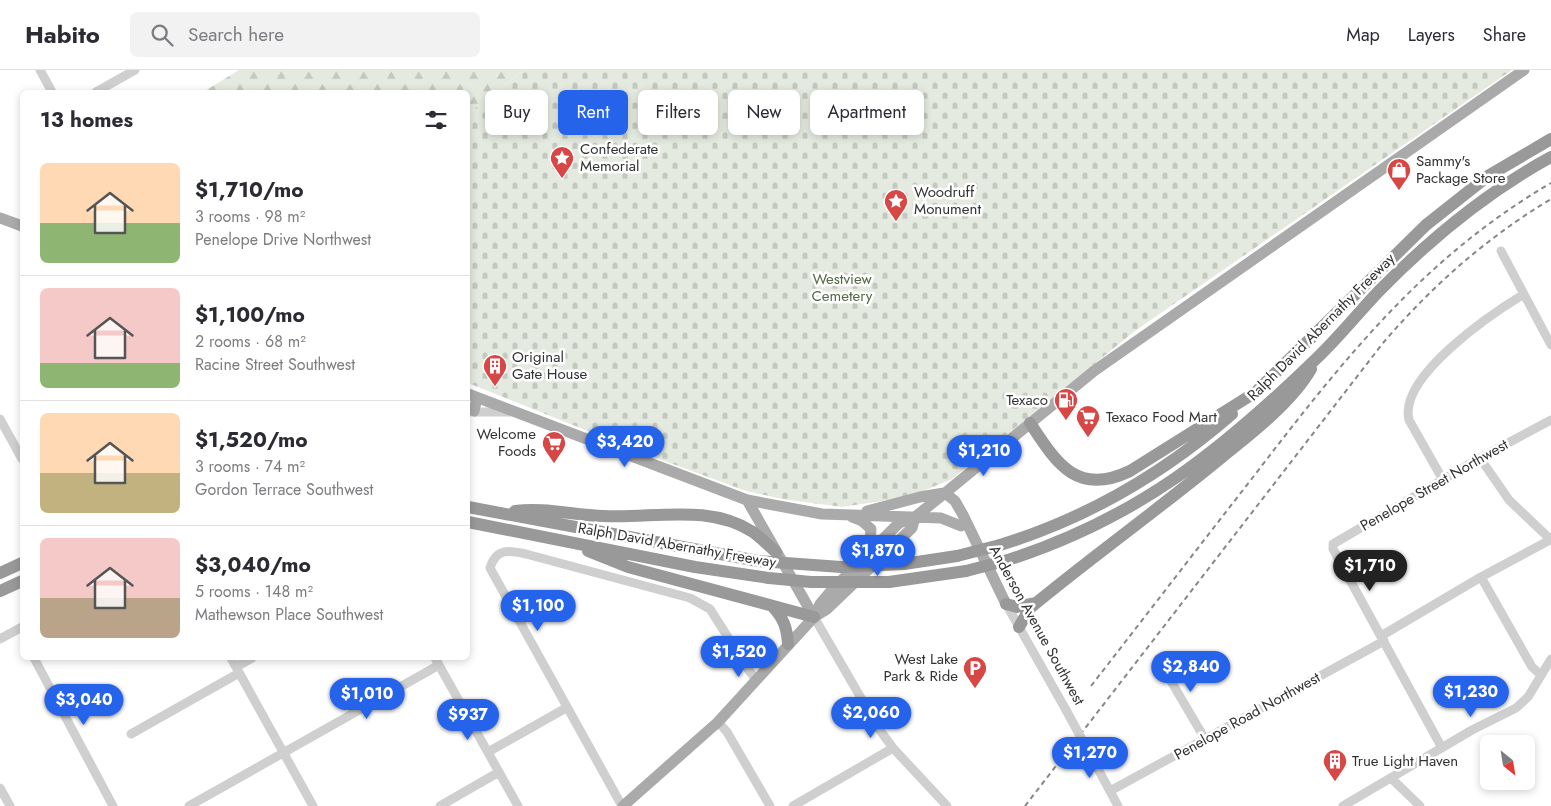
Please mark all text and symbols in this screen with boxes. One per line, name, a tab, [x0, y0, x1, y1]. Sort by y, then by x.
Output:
search box	[130, 12, 480, 57]
text: Habito	[25, 17, 100, 52]
icon: search	[148, 21, 176, 49]
text: Search here	[188, 21, 284, 48]
text: Map	[1346, 22, 1380, 48]
text: Layers	[1408, 22, 1455, 48]
text: Share	[1483, 22, 1526, 48]
chip: Buy	[485, 90, 548, 135]
chip: Rent	[558, 90, 628, 135]
chip: Filters	[638, 90, 718, 135]
chip: New	[728, 90, 800, 135]
chip: Apartment	[810, 90, 924, 135]
text: 13 homes	[40, 105, 133, 135]
icon: filters	[422, 106, 450, 134]
place label: Confederate Memorial	[580, 138, 659, 177]
place icon: Confederate Memorial	[549, 145, 575, 179]
place label: Sammy's Package Store	[1416, 150, 1506, 189]
shop icon: Sammy's Package Store	[1386, 157, 1412, 191]
text: $1,710/mo	[195, 175, 304, 205]
place label: Woodruff Monument	[914, 181, 981, 220]
icon: home	[80, 183, 140, 243]
place icon: Woodruff Monument	[883, 188, 909, 222]
text: 3 rooms · 98 m²	[195, 205, 305, 228]
text: Penelope Drive Northwest	[195, 228, 371, 251]
street label: Ralph David Abernathy Freeway	[1242, 248, 1400, 406]
park label: Westview Cemetery	[812, 268, 873, 307]
text: $1,100/mo	[195, 300, 305, 330]
icon: home	[80, 308, 140, 368]
text: 2 rooms · 68 m²	[195, 330, 306, 353]
place label: Original Gate House	[512, 346, 588, 385]
text: Racine Street Southwest	[195, 353, 355, 376]
building icon: Original Gate House	[482, 353, 508, 387]
fuel station icon: Texaco	[1053, 387, 1079, 421]
place label: Texaco	[1006, 389, 1048, 411]
supermarket icon: Texaco Food Mart	[1075, 404, 1101, 438]
place label: Texaco Food Mart	[1106, 406, 1217, 428]
place label: Welcome Foods	[476, 423, 536, 462]
text: $1,520/mo	[195, 425, 308, 455]
pin: $3,420	[584, 426, 666, 468]
supermarket icon: Welcome Foods	[541, 430, 567, 464]
text: $3,420	[596, 430, 654, 453]
icon: home	[80, 433, 140, 493]
street label: Penelope Street Northwest	[1356, 433, 1512, 536]
pin: $1,210	[943, 434, 1025, 477]
text: $1,210	[958, 439, 1010, 462]
text: 3 rooms · 74 m²	[195, 455, 305, 478]
text: Gordon Terrace Southwest	[195, 478, 373, 501]
street label: Ralph David Abernathy Freeway	[576, 517, 778, 573]
pin: $1,870	[837, 534, 919, 577]
text: $1,870	[851, 539, 905, 562]
street label: Anderson Avenue Southwest	[984, 541, 1090, 709]
text: $3,040/mo	[195, 550, 311, 580]
pin: $1,710	[1329, 550, 1411, 592]
text: $1,710	[1344, 554, 1396, 577]
icon: home	[80, 558, 140, 618]
text: 5 rooms · 148 m²	[195, 580, 313, 603]
pin: $1,100	[497, 590, 579, 632]
text: $1,100	[512, 594, 564, 617]
text: Mathewson Place Southwest	[195, 603, 383, 626]
pin: $1,520	[698, 636, 780, 678]
text: $1,520	[712, 640, 766, 663]
place label: West Lake Park & Ride	[884, 648, 958, 687]
pin: $2,840	[1150, 650, 1232, 693]
parking icon: West Lake Park & Ride	[962, 655, 988, 689]
text: $2,840	[1162, 655, 1220, 678]
street label: Penelope Road Northwest	[1170, 666, 1324, 765]
pin: $1,230	[1430, 676, 1512, 718]
pin: $1,010	[326, 678, 408, 720]
text: $1,230	[1444, 680, 1498, 703]
text: $1,010	[341, 682, 393, 705]
pin: $3,040	[43, 684, 125, 726]
text: $3,040	[55, 688, 113, 711]
pin: $2,060	[830, 696, 912, 739]
pin: $937	[438, 698, 498, 741]
text: $2,060	[842, 701, 900, 724]
text: $937	[448, 703, 488, 726]
north arrow	[1480, 735, 1535, 790]
map controls	[1480, 735, 1535, 790]
pin: $1,270	[1049, 736, 1131, 779]
text: $1,270	[1063, 741, 1117, 764]
building icon: True Light Haven	[1322, 748, 1348, 782]
place label: True Light Haven	[1352, 750, 1458, 772]

